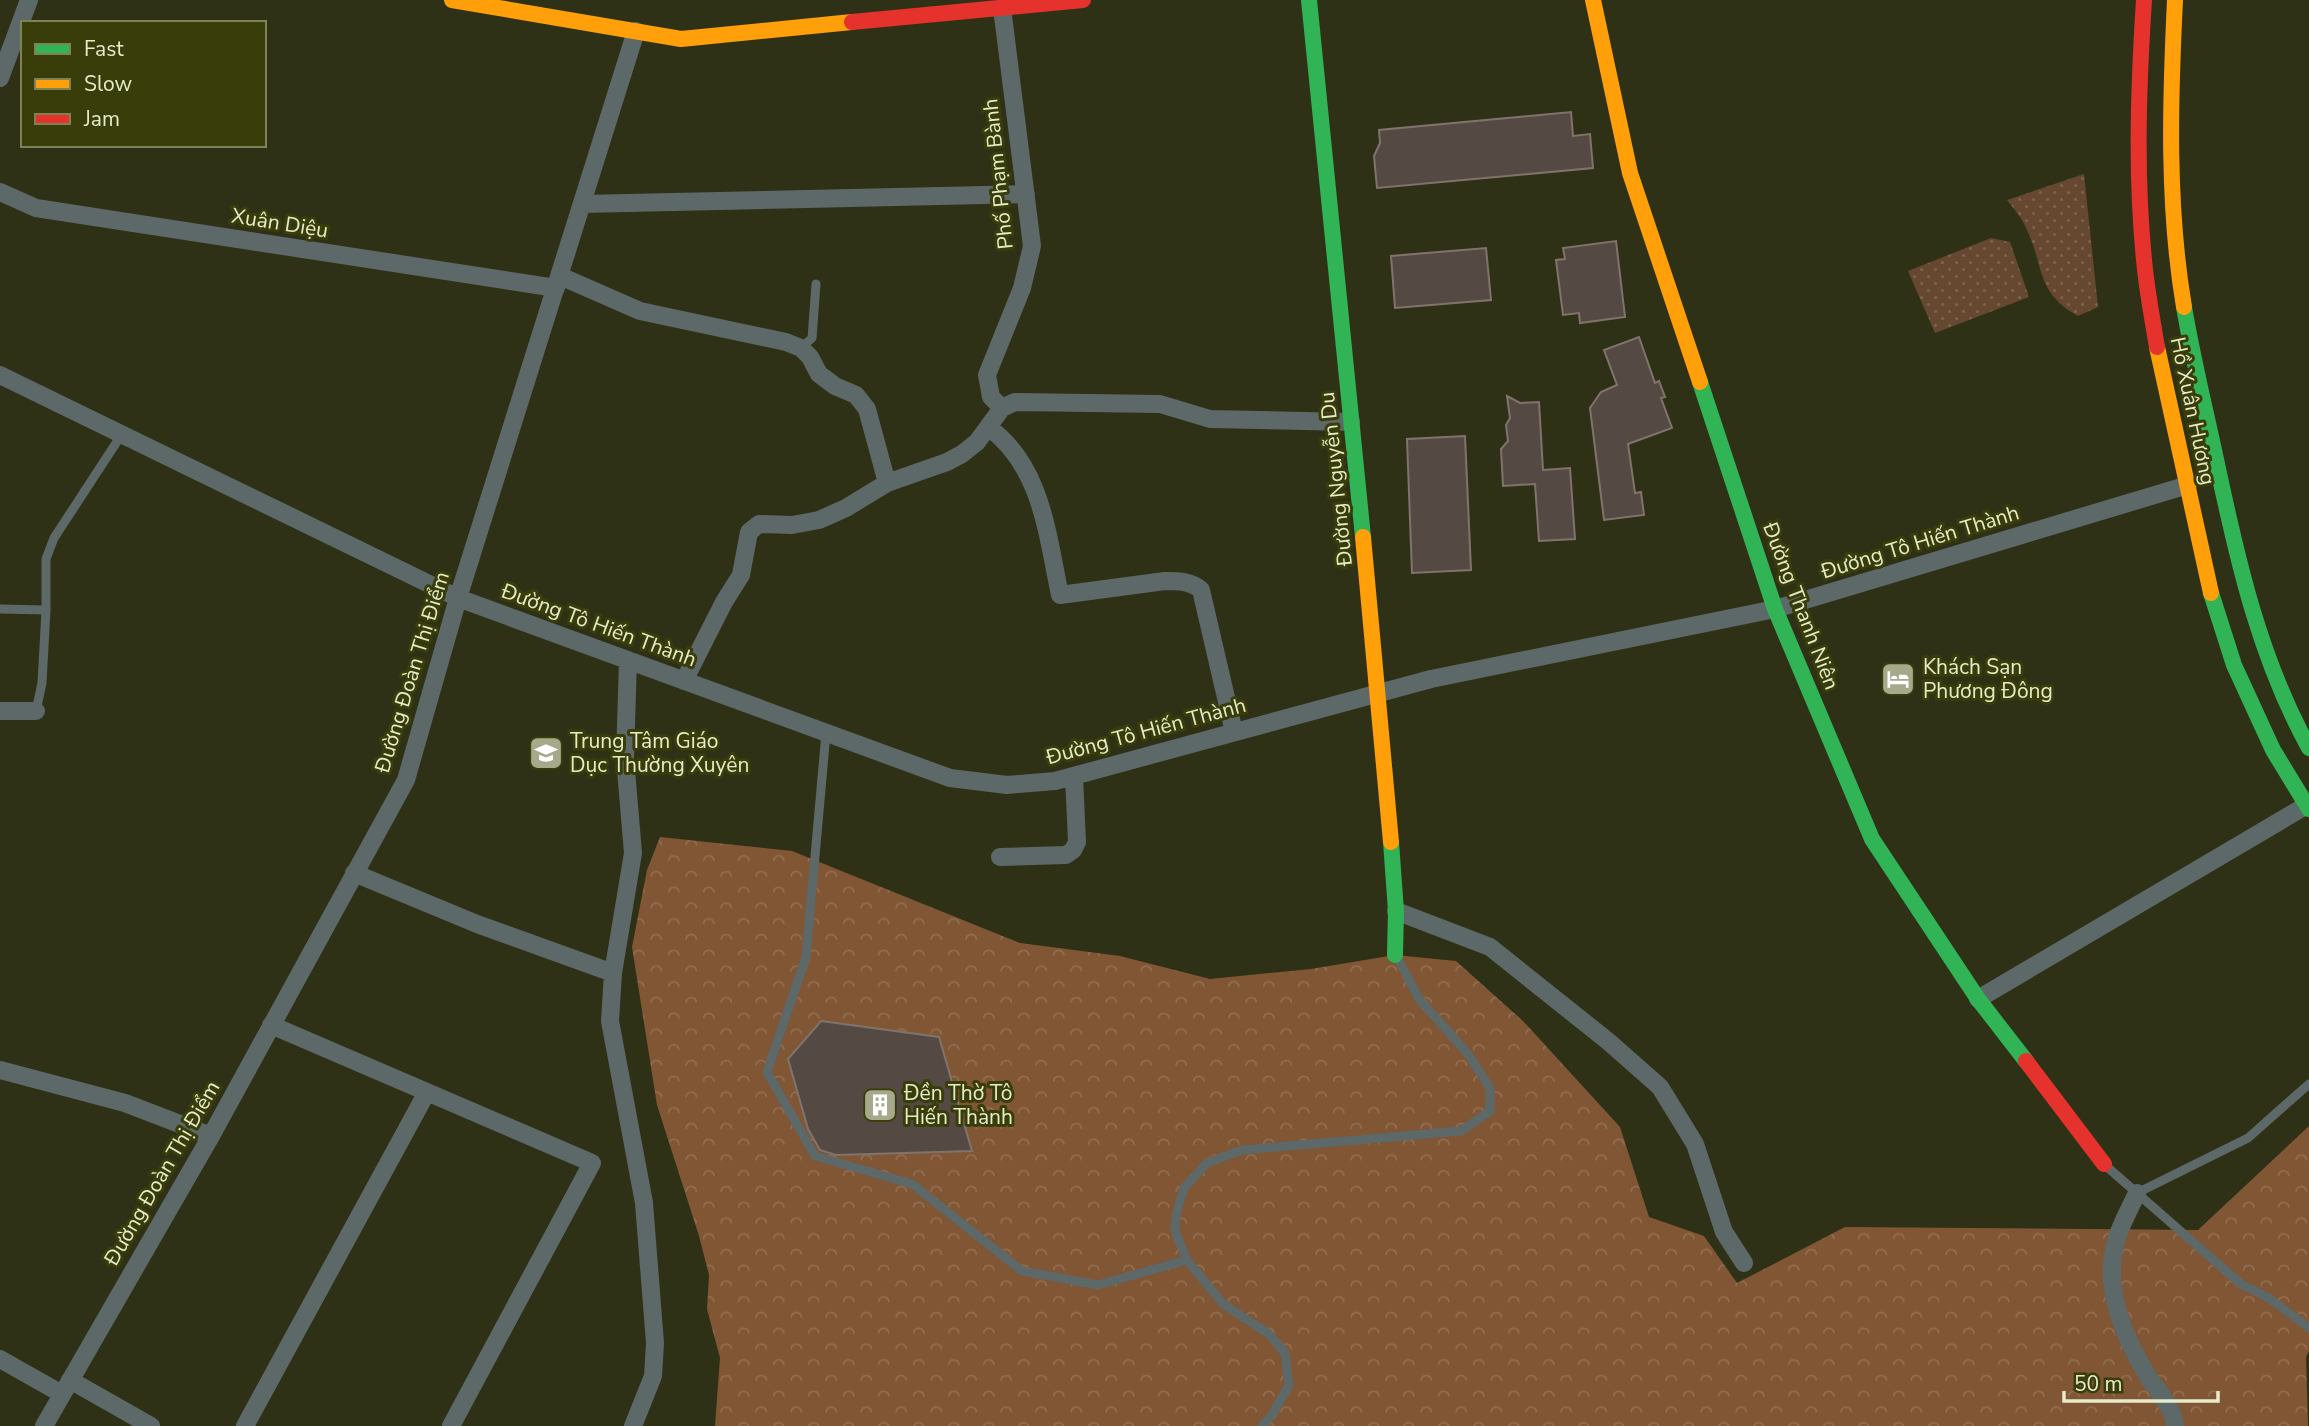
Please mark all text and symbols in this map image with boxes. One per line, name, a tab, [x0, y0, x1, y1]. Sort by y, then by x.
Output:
legend	[21, 21, 266, 147]
text: Fast	[84, 35, 124, 63]
text: Slow	[84, 70, 133, 98]
street label: Phố Phạm Bành	[976, 97, 1020, 251]
text: Jam	[83, 105, 120, 133]
street label: Xuân Diệu	[230, 202, 330, 244]
street label: Hồ Xuân Hương	[2164, 334, 2222, 488]
street label: Đường Nguyễn Du	[1313, 391, 1359, 568]
street label: Đường Tô Hiến Thành	[1817, 499, 2022, 586]
street label: Đường Thanh Niên	[1756, 517, 1846, 694]
street label: Đường Đoàn Thị Điểm	[368, 568, 456, 777]
street label: Đường Tô Hiến Thành	[497, 576, 700, 673]
place label: Khách Sạn Phương Đông	[1923, 653, 2053, 705]
hotel icon: Khách Sạn Phương Đông	[1879, 660, 1917, 698]
street label: Đường Tô Hiến Thành	[1042, 691, 1249, 771]
place label: Trung Tâm Giáo Dục Thường Xuyên	[570, 727, 749, 779]
school or university icon: Trung Tâm Giáo Dục Thường Xuyên	[527, 734, 565, 772]
street label: Đường Đoàn Thị Điểm	[97, 1076, 226, 1271]
place label: Đền Thờ Tô Hiến Thành	[903, 1079, 1013, 1131]
building icon: Đền Thờ Tô Hiến Thành	[861, 1086, 899, 1124]
scale bar	[2064, 1360, 2218, 1404]
text: 50 m	[2074, 1370, 2123, 1398]

